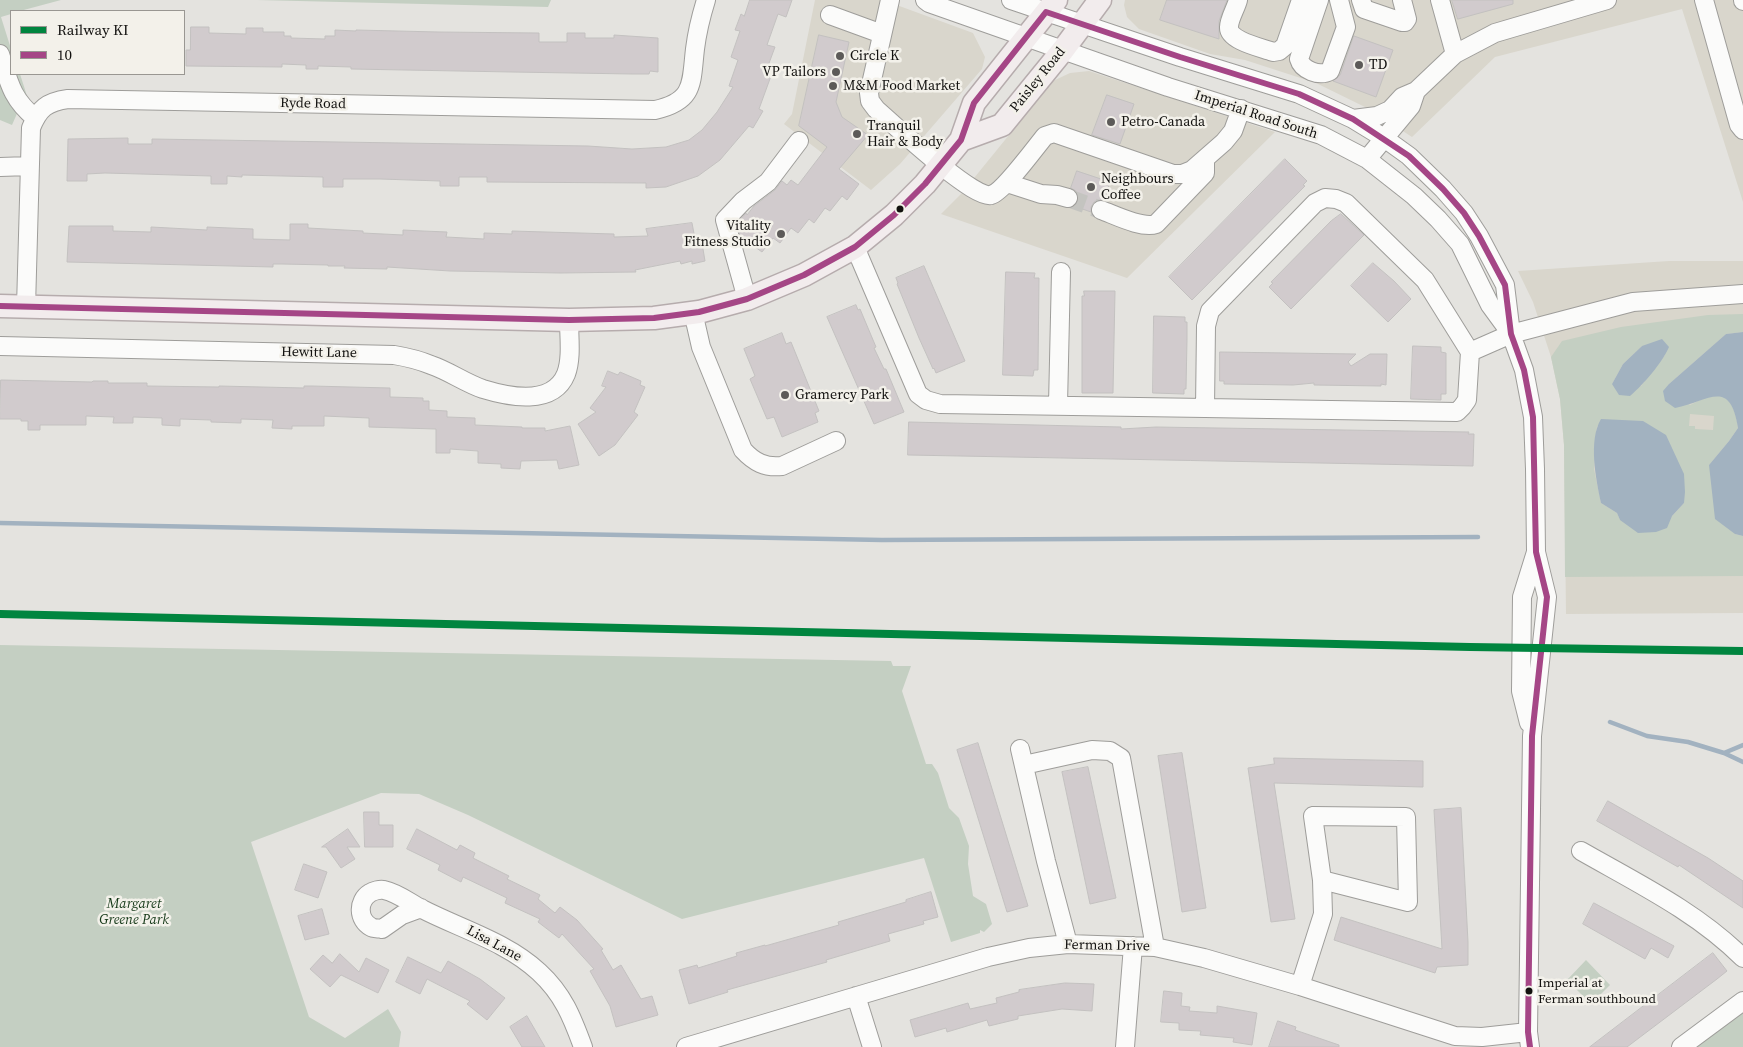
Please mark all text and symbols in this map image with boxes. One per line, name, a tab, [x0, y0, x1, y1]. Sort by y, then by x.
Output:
legend	[10, 10, 185, 75]
text: Railway KI	[57, 19, 129, 40]
text: 10	[57, 44, 72, 65]
street label: Paisley Road	[1007, 44, 1069, 116]
place label: Circle K	[850, 48, 899, 64]
marker: Circle K	[834, 50, 846, 62]
place label: TD	[1369, 57, 1387, 73]
marker: TD	[1353, 59, 1365, 71]
place label: VP Tailors	[762, 64, 826, 80]
marker: VP Tailors	[830, 66, 842, 78]
place label: M&M Food Market	[843, 78, 960, 94]
marker: M&M Food Market	[827, 80, 839, 92]
street label: Imperial Road South	[1192, 87, 1320, 143]
street label: Ryde Road	[280, 95, 346, 113]
place label: Petro-Canada	[1121, 114, 1205, 130]
marker: Petro-Canada	[1105, 116, 1117, 128]
place label: Tranquil Hair & Body	[867, 118, 943, 150]
marker: Tranquil Hair & Body	[851, 128, 863, 140]
place label: Neighbours Coffee	[1101, 171, 1174, 203]
marker: Neighbours Coffee	[1085, 181, 1097, 193]
unlabelled marker	[895, 204, 905, 214]
place label: Vitality Fitness Studio	[684, 218, 771, 250]
marker: Vitality Fitness Studio	[775, 228, 787, 240]
street label: Hewitt Lane	[281, 344, 357, 362]
place label: Gramercy Park	[795, 387, 889, 403]
marker: Gramercy Park	[779, 389, 791, 401]
park label: Margaret Greene Park	[99, 896, 169, 929]
street label: Lisa Lane	[464, 922, 524, 966]
street label: Ferman Drive	[1064, 937, 1150, 955]
place label: Imperial at Ferman southbound	[1538, 976, 1656, 1007]
marker: Imperial at Ferman southbound	[1524, 986, 1534, 996]

